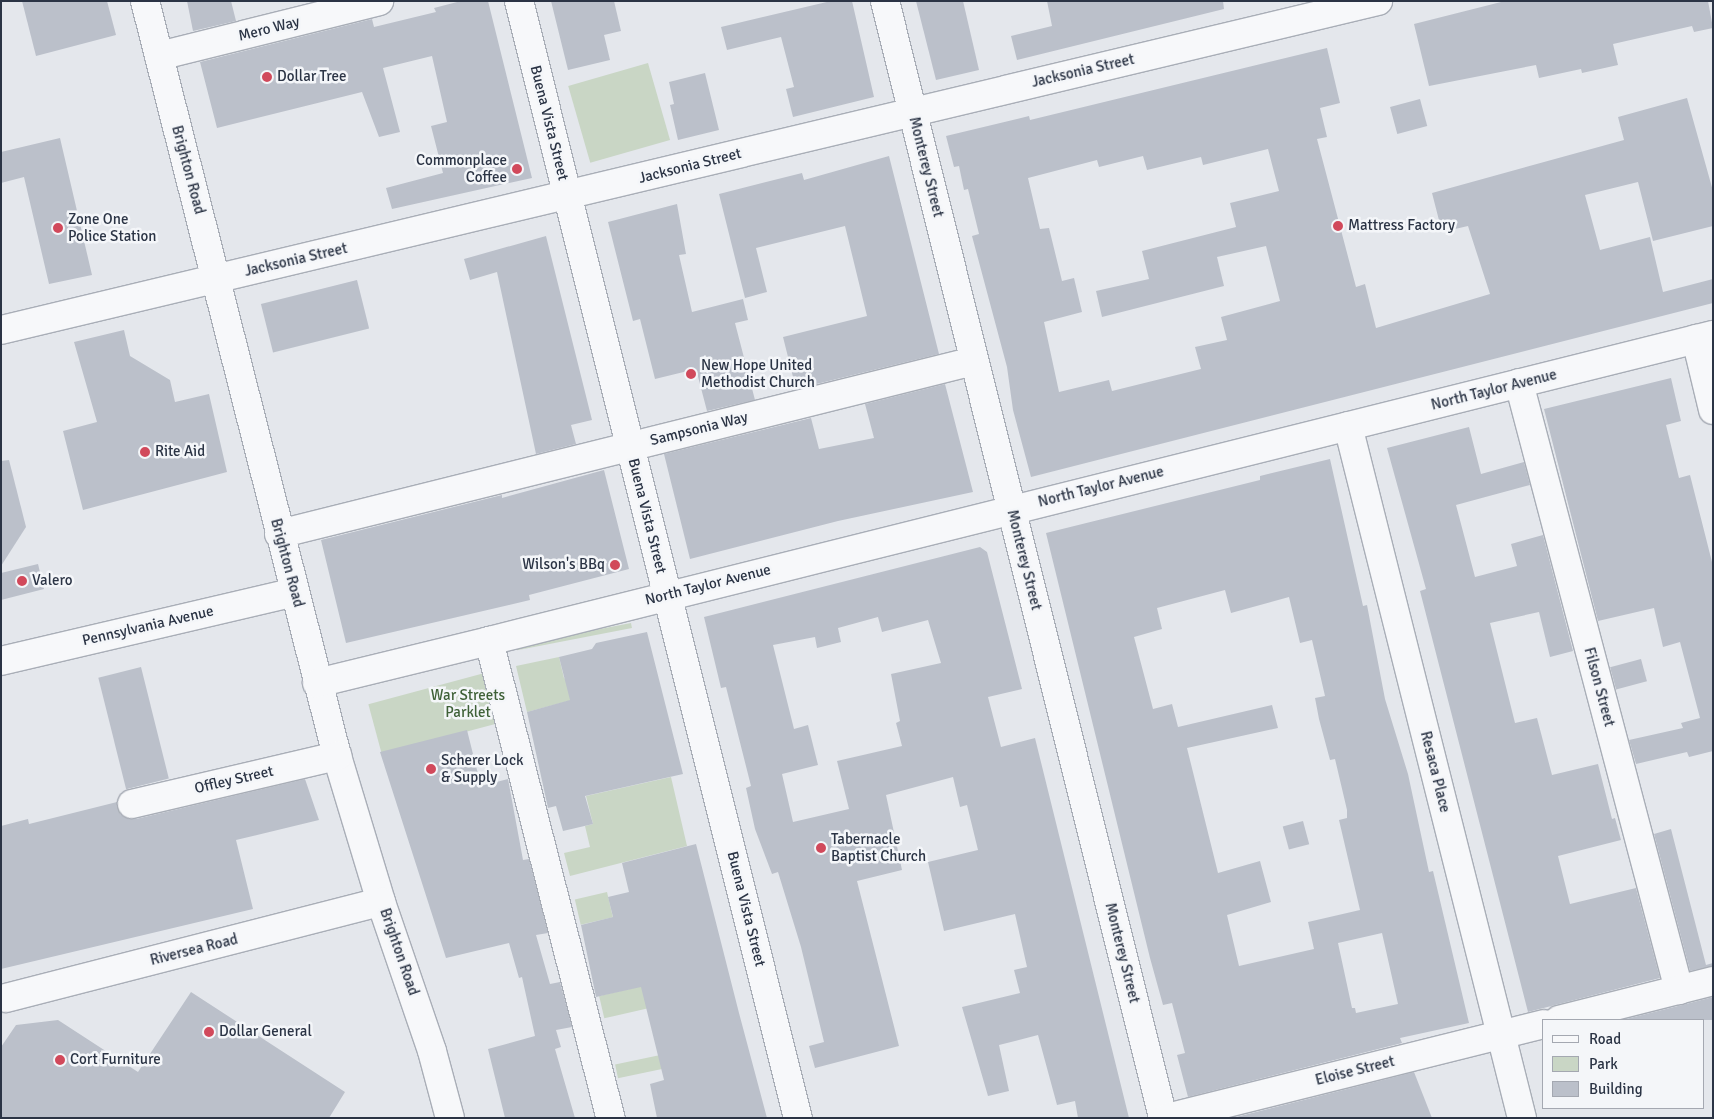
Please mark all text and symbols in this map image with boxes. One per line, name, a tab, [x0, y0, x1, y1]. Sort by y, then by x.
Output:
street label: Mero Way	[236, 13, 302, 45]
street label: Jacksonia Street	[1030, 50, 1136, 92]
street label: Buena Vista Street	[526, 63, 572, 183]
place label: Dollar Tree	[277, 68, 347, 86]
marker: Dollar Tree	[261, 71, 273, 83]
street label: Monterey Street	[905, 115, 947, 219]
street label: Brighton Road	[167, 124, 209, 216]
street label: Jacksonia Street	[637, 145, 743, 187]
place label: Commonplace Coffee	[416, 151, 507, 186]
marker: Commonplace Coffee	[511, 163, 523, 175]
place label: Zone One Police Station	[68, 210, 157, 245]
place label: Mattress Factory	[1348, 217, 1455, 235]
marker: Mattress Factory	[1332, 220, 1344, 232]
marker: Zone One Police Station	[52, 222, 64, 234]
street label: Jacksonia Street	[243, 239, 349, 281]
place label: New Hope United Methodist Church	[701, 356, 815, 391]
street label: North Taylor Avenue	[1429, 366, 1559, 414]
marker: New Hope United Methodist Church	[685, 368, 697, 380]
street label: Sampsonia Way	[648, 408, 750, 450]
place label: Rite Aid	[155, 443, 205, 461]
marker: Rite Aid	[139, 446, 151, 458]
street label: Buena Vista Street	[624, 456, 670, 576]
street label: North Taylor Avenue	[1036, 463, 1166, 511]
street label: Monterey Street	[1003, 508, 1045, 612]
street label: Brighton Road	[266, 517, 308, 609]
place label: Wilson's BBq	[522, 556, 605, 574]
marker: Wilson's BBq	[609, 559, 621, 571]
street label: North Taylor Avenue	[643, 561, 773, 609]
place label: Valero	[32, 572, 72, 590]
marker: Valero	[16, 575, 28, 587]
street label: Pennsylvania Avenue	[81, 602, 215, 650]
street label: Filson Street	[1580, 645, 1618, 729]
park label: War Streets Parklet	[431, 686, 505, 721]
street label: Resaca Place	[1416, 729, 1454, 815]
place label: Scherer Lock & Supply	[441, 751, 523, 786]
street label: Offley Street	[193, 762, 275, 798]
marker: Scherer Lock & Supply	[425, 763, 437, 775]
place label: Tabernacle Baptist Church	[831, 830, 926, 865]
marker: Tabernacle Baptist Church	[815, 842, 827, 854]
street label: Buena Vista Street	[723, 849, 769, 969]
street label: Monterey Street	[1101, 901, 1143, 1005]
street label: Brighton Road	[376, 906, 422, 998]
street label: Riversea Road	[148, 930, 240, 970]
legend	[1542, 1019, 1704, 1109]
place label: Dollar General	[219, 1023, 312, 1041]
marker: Dollar General	[203, 1026, 215, 1038]
text: Road	[1589, 1030, 1621, 1048]
place label: Cort Furniture	[70, 1051, 161, 1069]
street label: Eloise Street	[1313, 1052, 1397, 1090]
marker: Cort Furniture	[54, 1054, 66, 1066]
text: Park	[1589, 1055, 1618, 1073]
text: Building	[1589, 1080, 1643, 1098]

